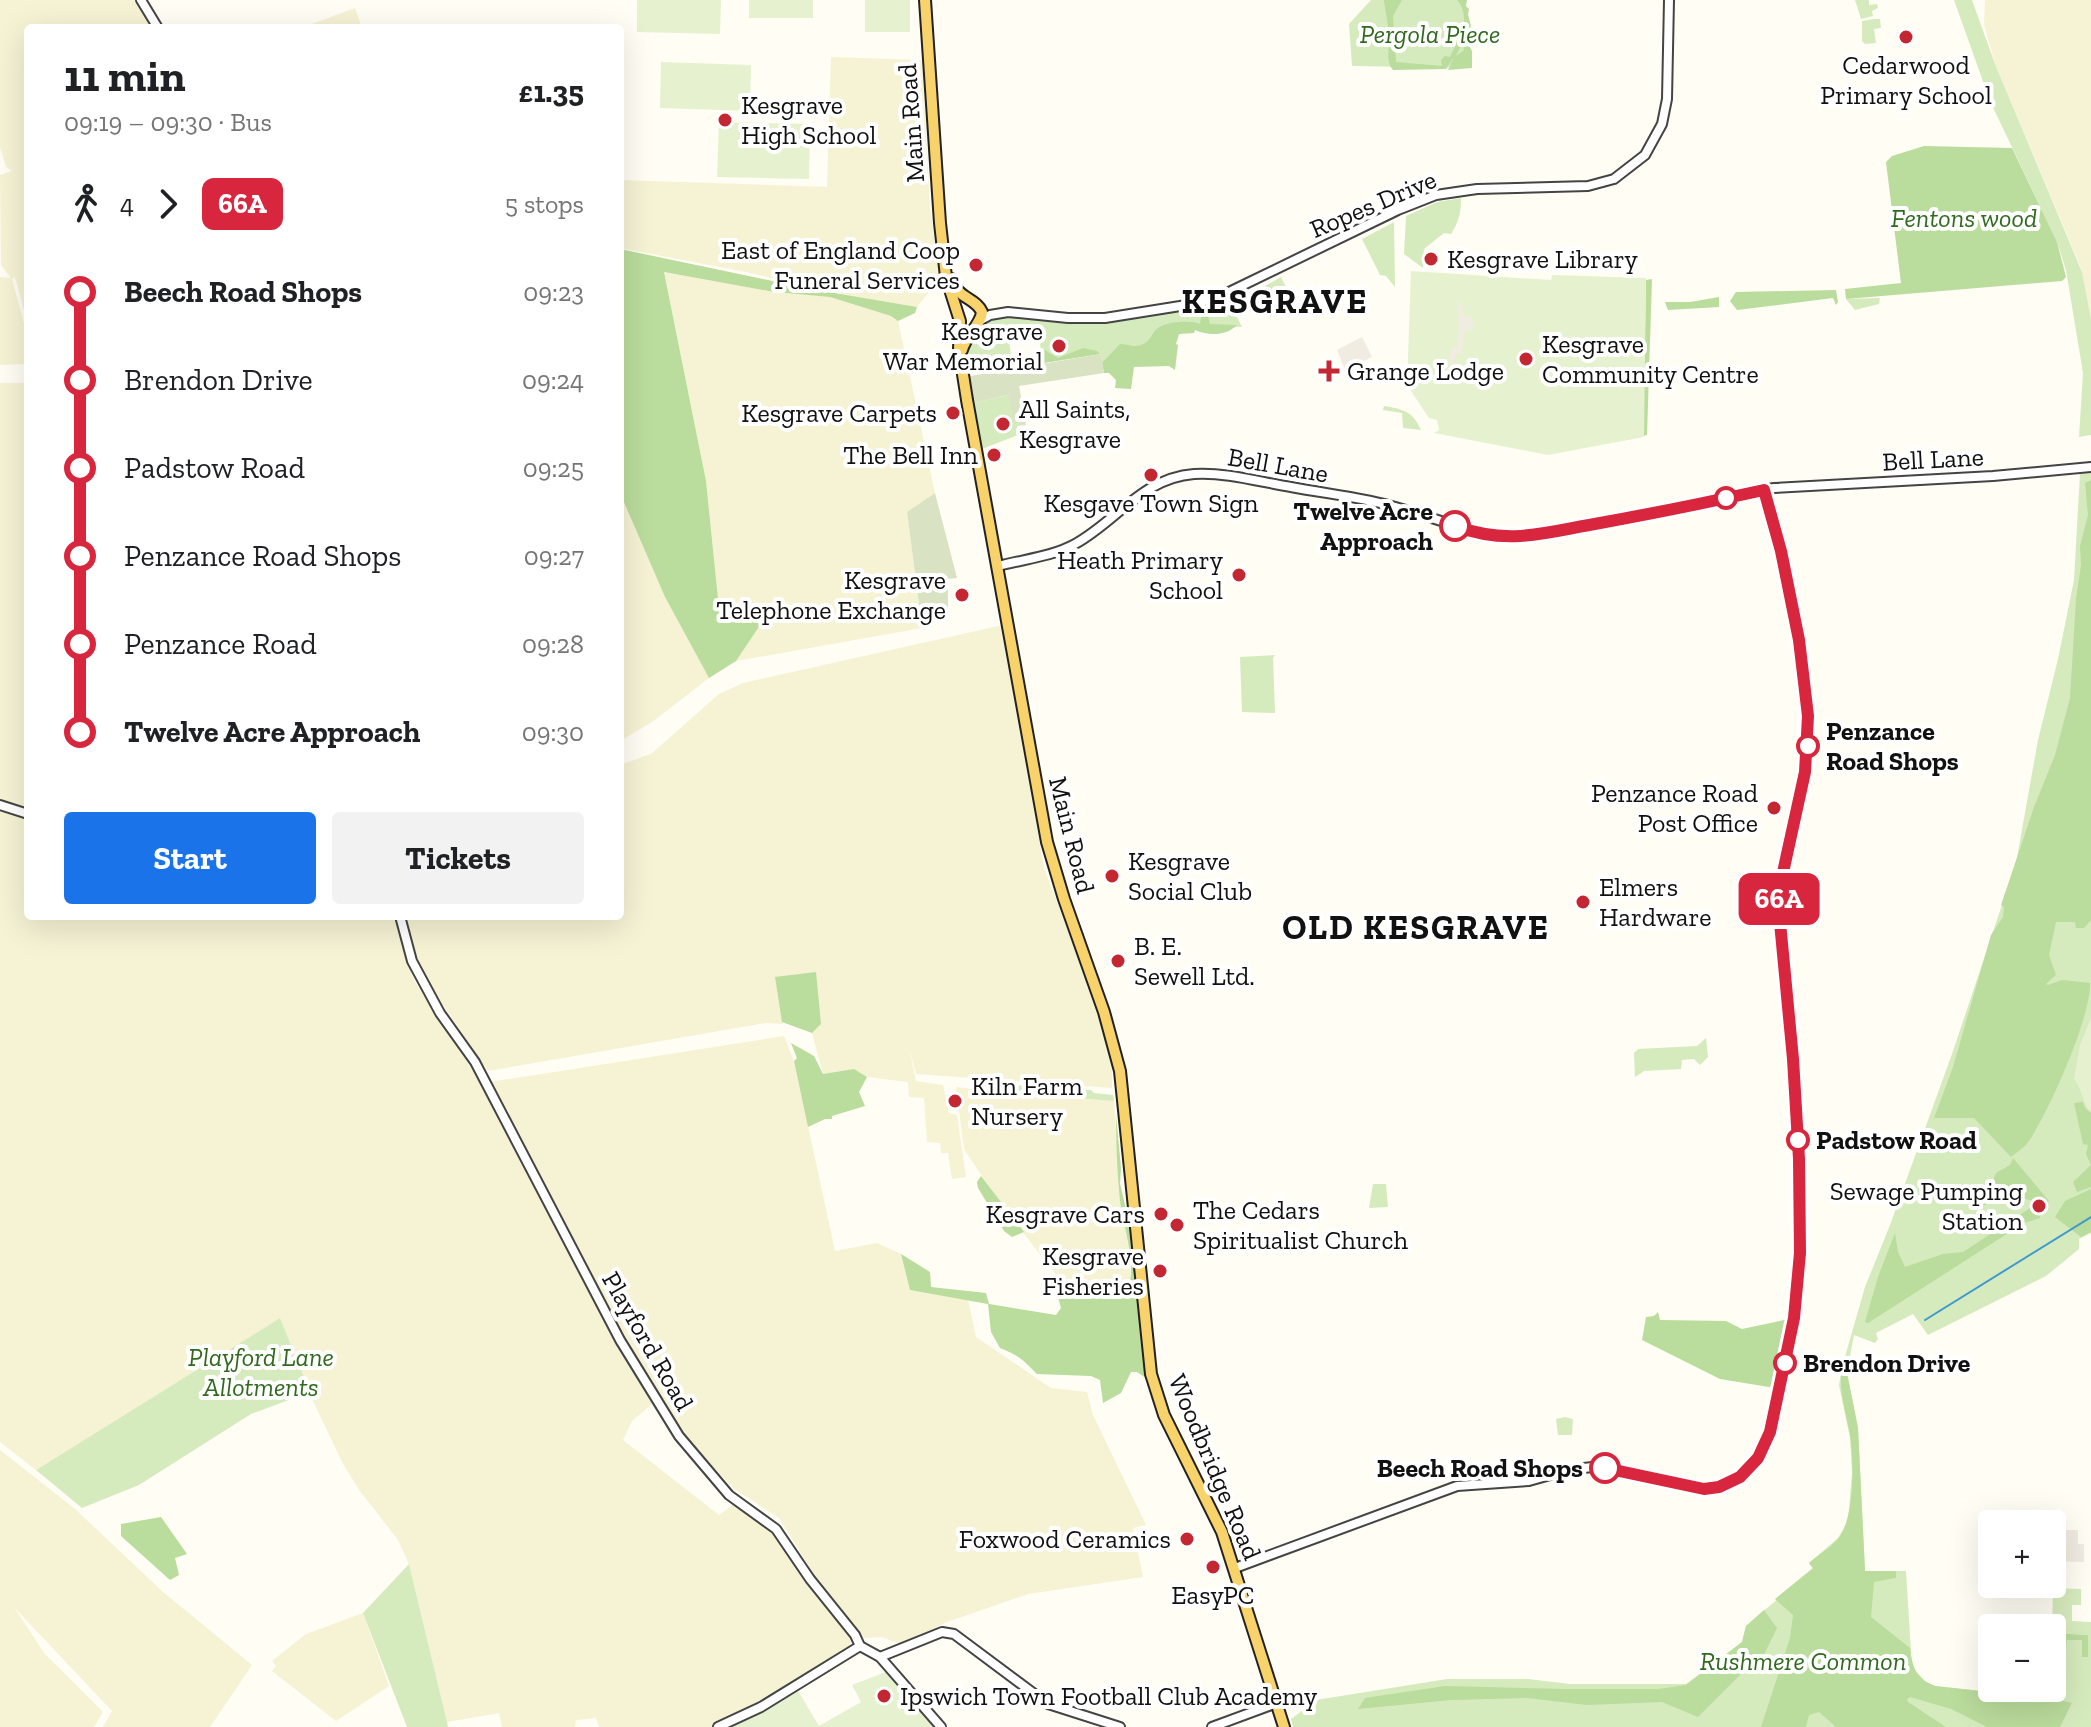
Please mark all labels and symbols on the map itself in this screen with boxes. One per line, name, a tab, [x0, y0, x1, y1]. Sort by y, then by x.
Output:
park label: Pergola Piece	[1360, 18, 1500, 50]
marker: Cedarwood Primary School	[1897, 28, 1915, 46]
place label: Cedarwood Primary School	[1820, 49, 1992, 111]
street label: Main Road	[891, 62, 931, 184]
place label: Kesgrave High School	[741, 89, 876, 151]
marker: Kesgrave High School	[716, 111, 734, 129]
street label: Ropes Drive	[1305, 163, 1441, 245]
park label: Fentons wood	[1891, 202, 2037, 234]
place label: East of England Coop Funeral Services	[721, 234, 960, 296]
place label: Kesgrave Library	[1447, 243, 1639, 275]
marker: Kesgrave Library	[1422, 250, 1440, 268]
marker: East of England Coop Funeral Services	[967, 256, 985, 274]
district label: KESGRAVE	[1182, 281, 1368, 322]
place label: Kesgrave War Memorial	[883, 315, 1043, 377]
place label: Kesgrave Community Centre	[1542, 328, 1759, 390]
marker: Kesgrave War Memorial	[1050, 337, 1068, 355]
marker: Kesgrave Community Centre	[1517, 350, 1535, 368]
place label: Grange Lodge	[1347, 355, 1504, 387]
marker: Grange Lodge	[1318, 360, 1340, 382]
place label: All Saints, Kesgrave	[1019, 393, 1130, 455]
place label: Kesgrave Carpets	[741, 397, 937, 429]
marker: Kesgrave Carpets	[944, 404, 962, 422]
marker: All Saints, Kesgrave	[994, 415, 1012, 433]
place label: The Bell Inn	[843, 439, 978, 471]
street label: Bell Lane	[1225, 440, 1331, 490]
street label: Bell Lane	[1881, 440, 1985, 478]
marker: The Bell Inn	[985, 446, 1003, 464]
marker: Kesgave Town Sign	[1142, 466, 1160, 484]
place label: Kesgave Town Sign	[1043, 487, 1259, 519]
unlabelled marker	[1715, 487, 1737, 509]
place label: Twelve Acre Approach	[1293, 495, 1433, 557]
marker: Twelve Acre Approach	[1440, 511, 1470, 541]
place label: Heath Primary School	[1057, 544, 1224, 606]
place label: Kesgrave Telephone Exchange	[716, 564, 946, 626]
marker: Heath Primary School	[1230, 566, 1248, 584]
marker: Kesgrave Telephone Exchange	[953, 586, 971, 604]
place label: Penzance Road Shops	[1826, 715, 1959, 777]
marker: Penzance Road Shops	[1797, 735, 1819, 757]
street label: Main Road	[1042, 773, 1102, 897]
place label: Penzance Road Post Office	[1591, 777, 1758, 839]
marker: Penzance Road Post Office	[1765, 799, 1783, 817]
place label: Kesgrave Social Club	[1128, 845, 1252, 907]
marker: Kesgrave Social Club	[1103, 867, 1121, 885]
place label: Elmers Hardware	[1599, 871, 1712, 933]
line badge: 66A	[1733, 873, 1825, 925]
marker: Elmers Hardware	[1574, 893, 1592, 911]
district label: OLD KESGRAVE	[1282, 907, 1550, 948]
place label: B. E. Sewell Ltd.	[1134, 930, 1255, 992]
marker: B. E. Sewell Ltd.	[1109, 952, 1127, 970]
place label: Kiln Farm Nursery	[971, 1070, 1083, 1132]
marker: Kiln Farm Nursery	[946, 1092, 964, 1110]
place label: Padstow Road	[1816, 1124, 1977, 1156]
marker: Padstow Road	[1787, 1129, 1809, 1151]
place label: Sewage Pumping Station	[1830, 1175, 2023, 1237]
place label: The Cedars Spiritualist Church	[1193, 1194, 1408, 1256]
marker: Sewage Pumping Station	[2030, 1197, 2048, 1215]
place label: Kesgrave Cars	[985, 1198, 1145, 1230]
marker: Kesgrave Cars	[1152, 1205, 1170, 1223]
marker: The Cedars Spiritualist Church	[1168, 1216, 1186, 1234]
place label: Kesgrave Fisheries	[1042, 1240, 1144, 1302]
marker: Kesgrave Fisheries	[1151, 1262, 1169, 1280]
street label: Playford Road	[595, 1266, 701, 1416]
park label: Playford Lane Allotments	[188, 1341, 334, 1403]
place label: Brendon Drive	[1803, 1347, 1971, 1379]
marker: Brendon Drive	[1774, 1352, 1796, 1374]
street label: Woodbridge Road	[1161, 1369, 1269, 1565]
place label: Beech Road Shops	[1377, 1452, 1583, 1484]
marker: Beech Road Shops	[1590, 1453, 1620, 1483]
place label: Foxwood Ceramics	[959, 1523, 1171, 1555]
marker: Foxwood Ceramics	[1178, 1530, 1196, 1548]
marker: EasyPC	[1204, 1558, 1222, 1576]
place label: EasyPC	[1171, 1579, 1255, 1611]
park label: Rushmere Common	[1700, 1645, 1906, 1677]
place label: Ipswich Town Football Club Academy	[900, 1680, 1318, 1712]
marker: Ipswich Town Football Club Academy	[875, 1687, 893, 1705]

